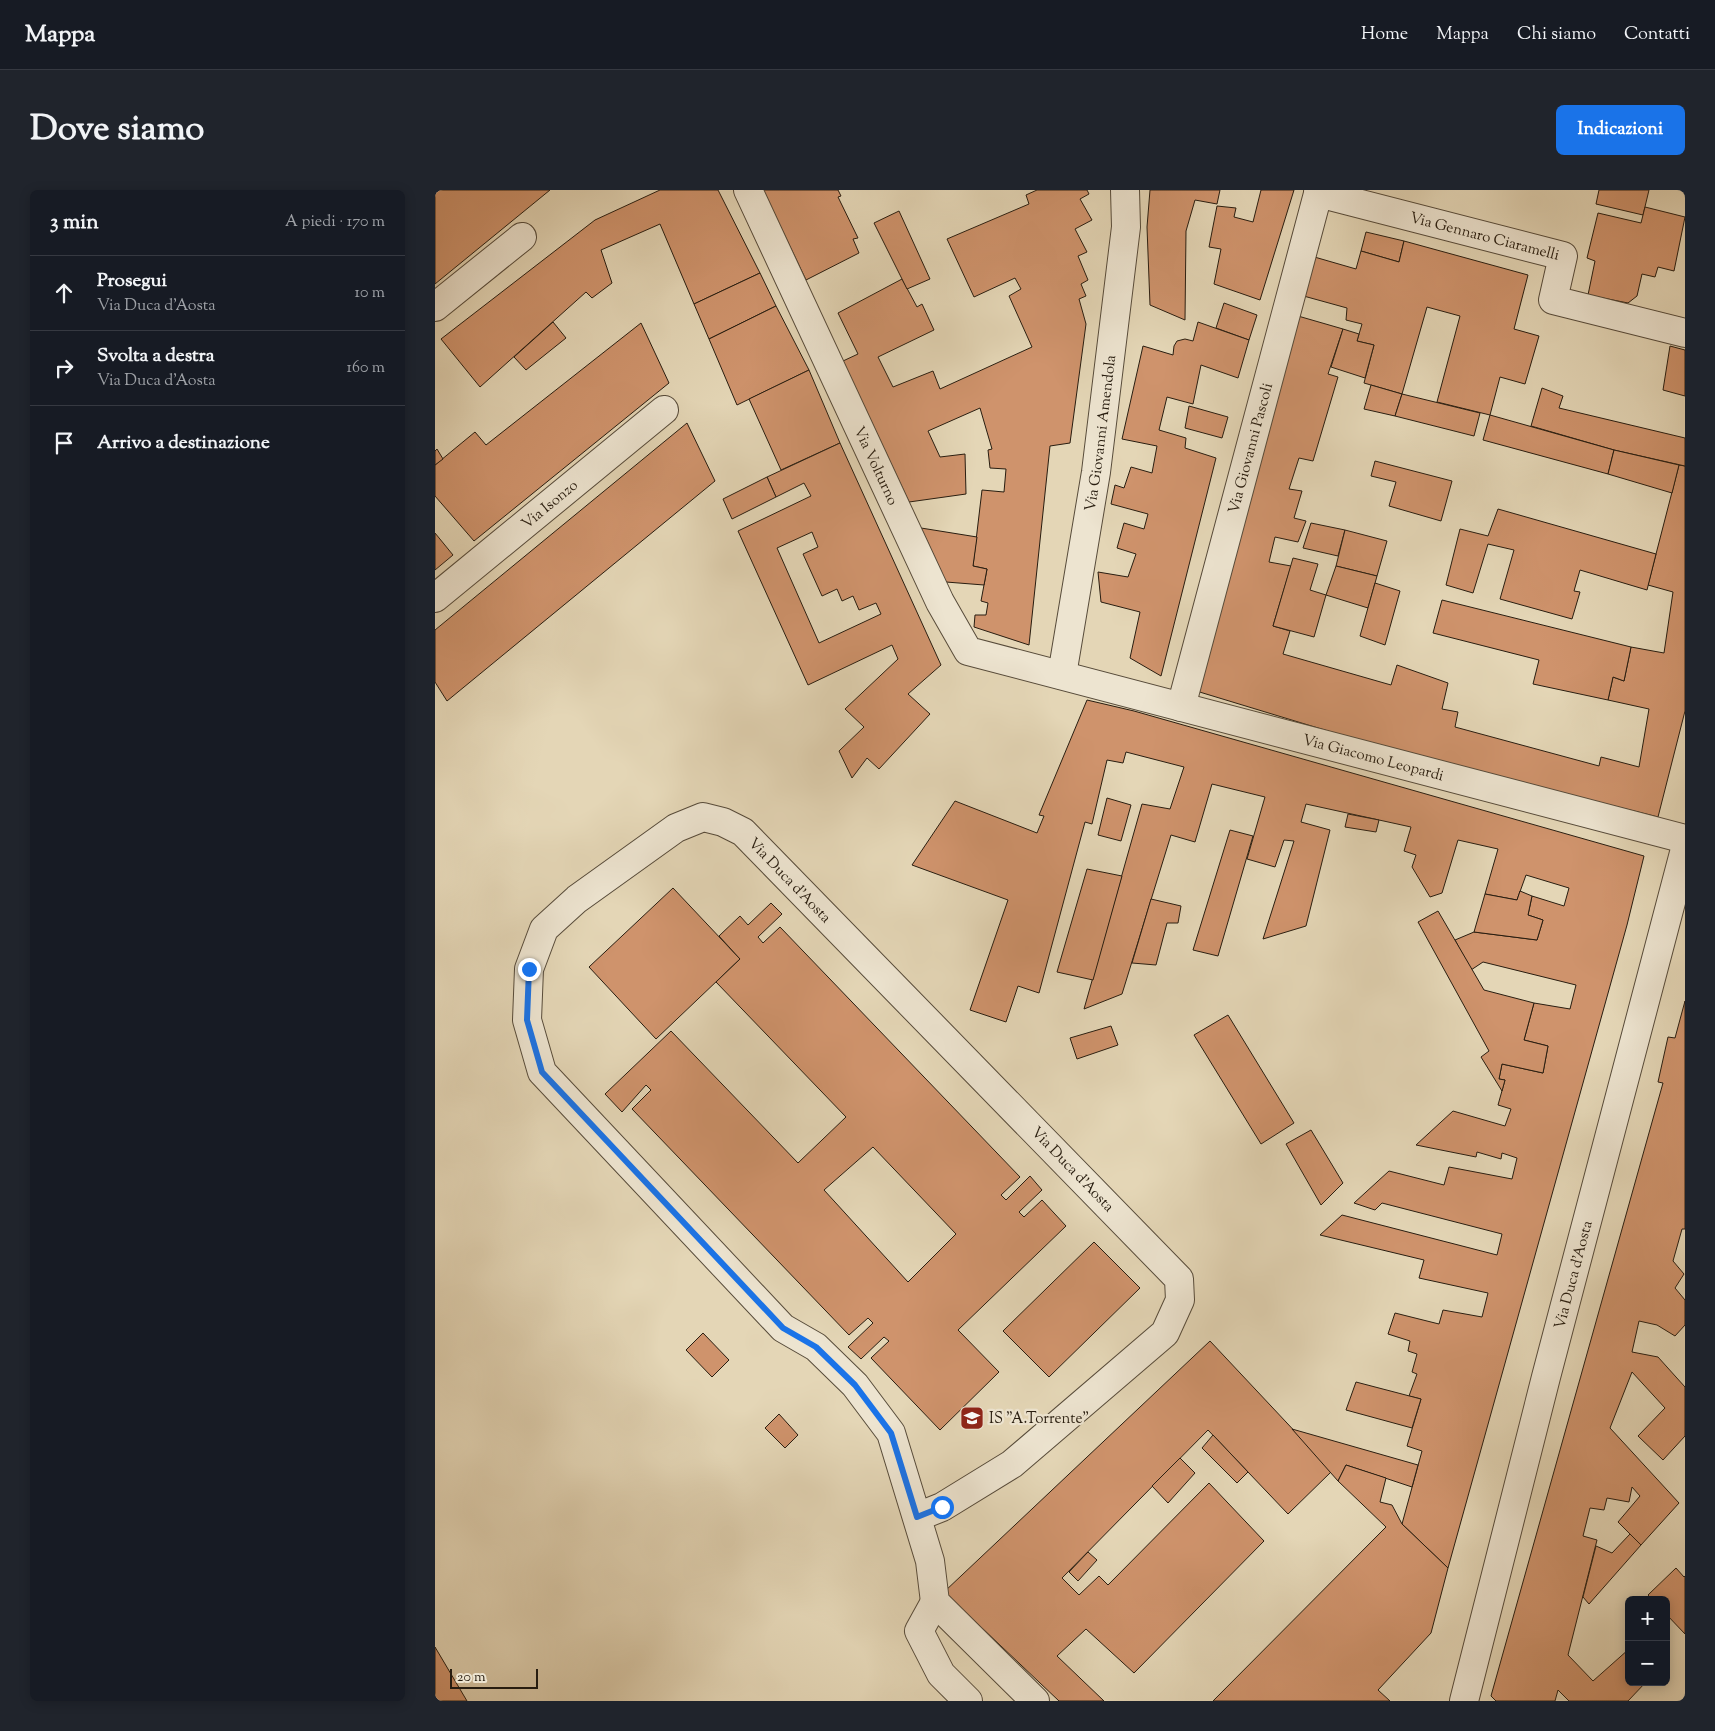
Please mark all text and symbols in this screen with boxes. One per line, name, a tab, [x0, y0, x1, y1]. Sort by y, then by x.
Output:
text: Mappa	[25, 18, 95, 52]
text: Home	[1361, 22, 1408, 48]
text: Mappa	[1436, 22, 1489, 48]
text: Chi siamo	[1517, 22, 1596, 48]
text: Contatti	[1624, 22, 1690, 48]
text: Dove siamo	[30, 105, 204, 156]
button: Indicazioni	[1556, 105, 1685, 155]
text: 3 min	[50, 208, 99, 238]
street label: Via Gennaro Ciaramelli	[1407, 208, 1561, 267]
text: A piedi · 170 m	[285, 211, 385, 234]
text: Prosegui	[97, 268, 167, 295]
icon: ahead	[50, 279, 78, 307]
text: 10 m	[355, 282, 385, 305]
text: Via Duca d'Aosta	[97, 295, 216, 318]
text: Svolta a destra	[97, 343, 214, 370]
icon: right	[50, 354, 78, 382]
street label: Via Giovanni Amendola	[1081, 354, 1122, 513]
text: 160 m	[347, 357, 385, 380]
text: Via Duca d'Aosta	[97, 370, 216, 393]
street label: Via Giovanni Pascoli	[1224, 381, 1279, 516]
street label: Via Volturno	[848, 423, 902, 509]
icon: arrive	[50, 429, 78, 457]
text: Arrivo a destinazione	[97, 430, 270, 457]
street label: Via Isonzo	[518, 476, 583, 535]
street label: Via Giacomo Leopardi	[1300, 730, 1446, 787]
street label: Via Duca d'Aosta	[743, 834, 835, 928]
route end	[518, 958, 541, 981]
street label: Via Duca d'Aosta	[1026, 1123, 1118, 1217]
street label: Via Duca d'Aosta	[1550, 1219, 1599, 1332]
school or university icon: IS "A.Torrente"	[959, 1405, 985, 1431]
place label: IS "A.Torrente"	[989, 1409, 1089, 1430]
route start	[931, 1496, 954, 1519]
map controls	[1625, 1596, 1670, 1686]
button: +	[1625, 1596, 1670, 1641]
button: −	[1625, 1641, 1670, 1686]
scale bar	[450, 1666, 537, 1689]
text: 20 m	[457, 1668, 486, 1688]

